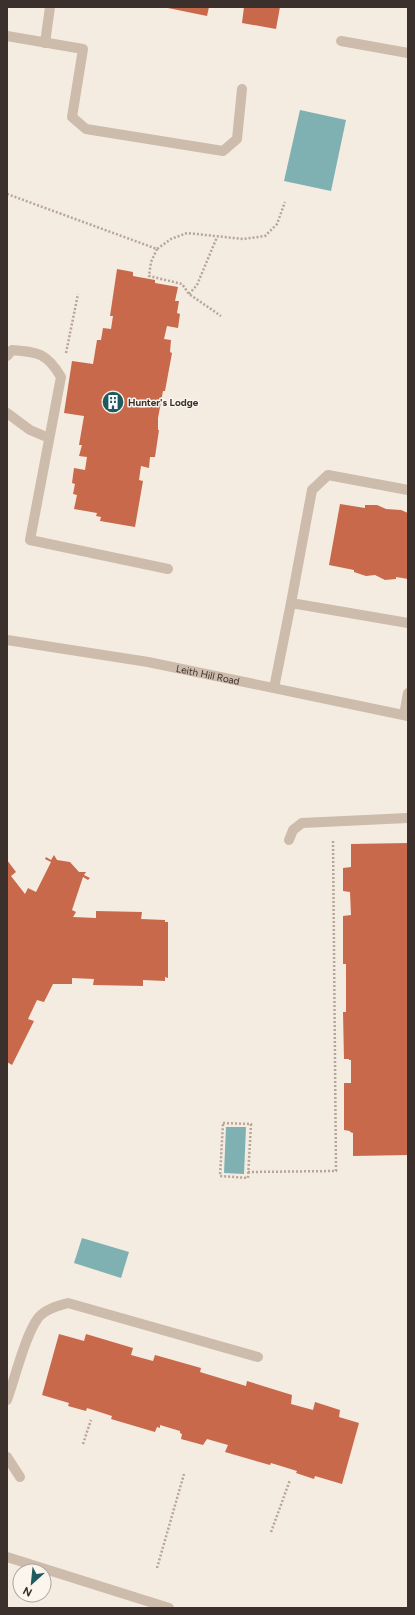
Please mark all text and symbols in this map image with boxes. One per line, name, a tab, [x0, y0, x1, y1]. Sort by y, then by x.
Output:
building icon: Hunter's Lodge	[100, 389, 126, 415]
place label: Hunter's Lodge	[128, 396, 199, 409]
street label: Leith Hill Road	[175, 662, 241, 688]
north arrow	[12, 1563, 52, 1603]
text: N	[21, 1584, 34, 1599]

